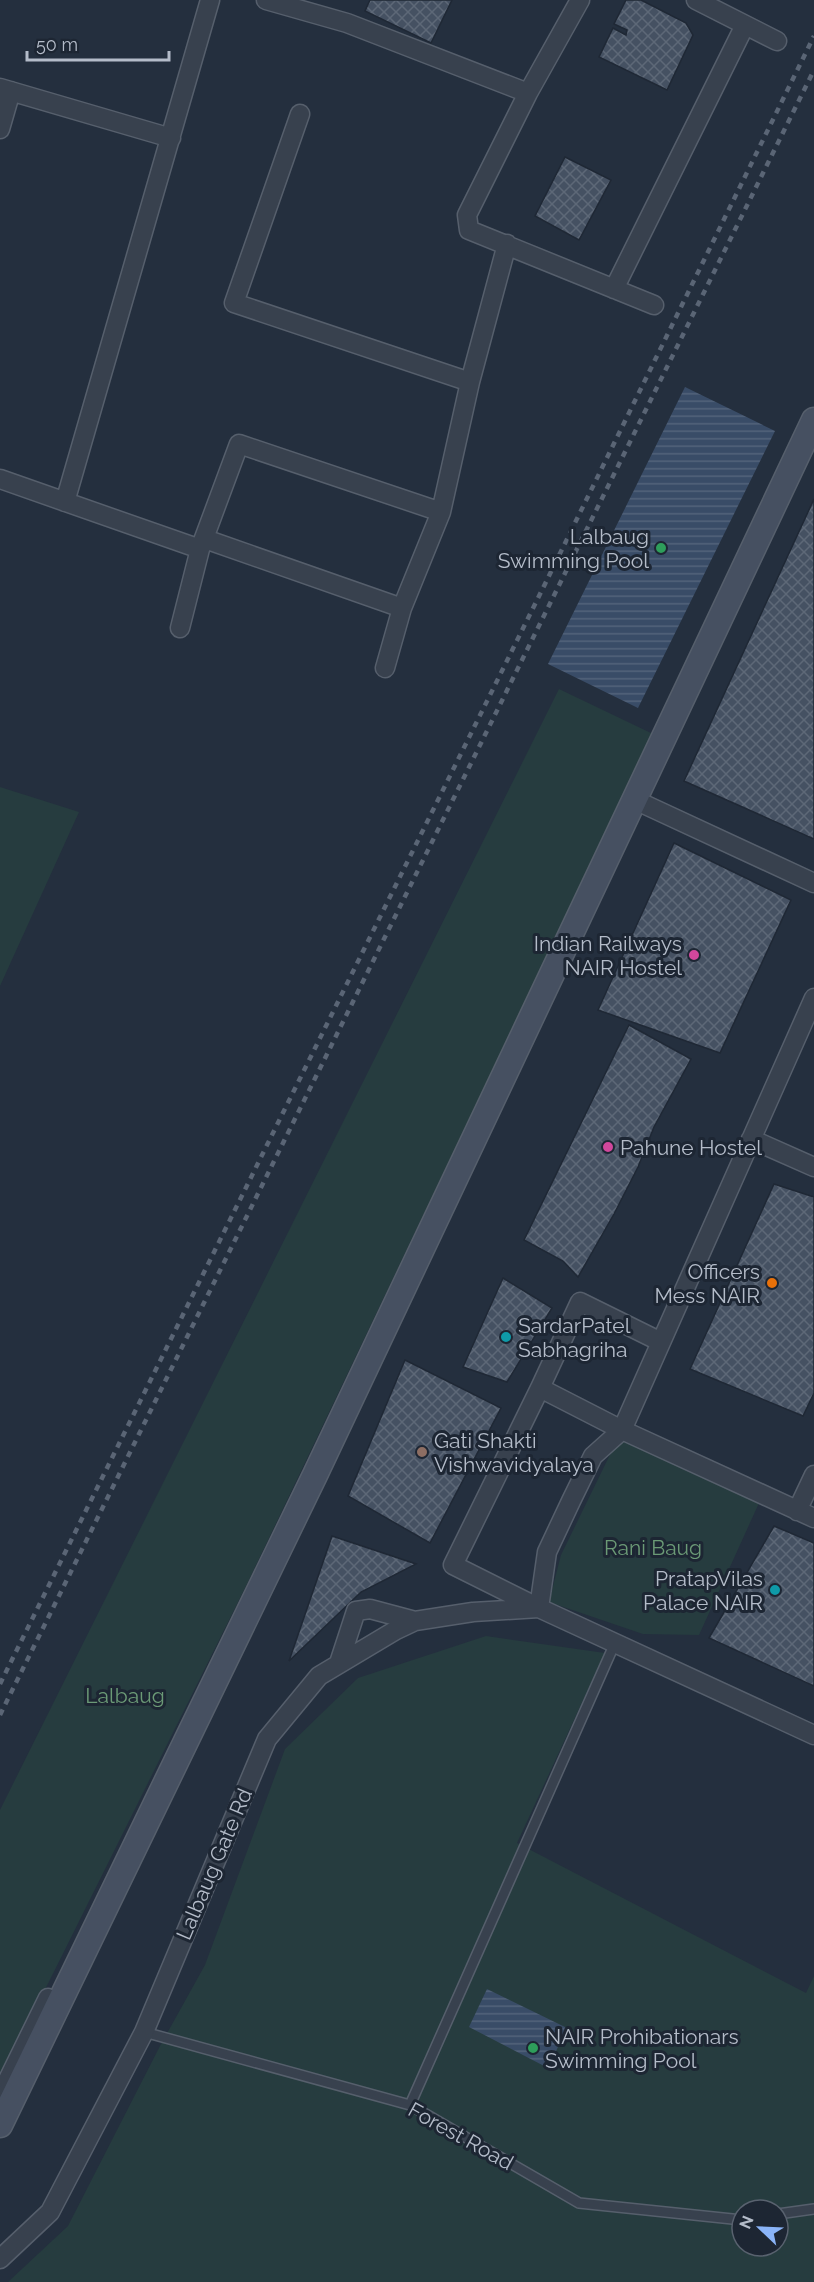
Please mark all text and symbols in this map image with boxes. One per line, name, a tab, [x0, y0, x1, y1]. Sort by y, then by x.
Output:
scale bar	[27, 24, 170, 62]
text: 50 m	[36, 34, 78, 55]
place label: Lalbaug Swimming Pool	[498, 524, 649, 573]
marker: Lalbaug Swimming Pool	[654, 541, 668, 555]
place label: Indian Railways NAIR Hostel	[534, 931, 682, 980]
marker: Indian Railways NAIR Hostel	[687, 948, 701, 962]
place label: Pahune Hostel	[620, 1135, 762, 1160]
marker: Pahune Hostel	[601, 1140, 615, 1154]
place label: Officers Mess NAIR	[654, 1259, 760, 1308]
marker: Officers Mess NAIR	[765, 1276, 779, 1290]
place label: SardarPatel Sabhagriha	[518, 1313, 631, 1362]
marker: SardarPatel Sabhagriha	[499, 1330, 513, 1344]
place label: Gati Shakti Vishwavidyalaya	[434, 1428, 594, 1477]
marker: Gati Shakti Vishwavidyalaya	[415, 1445, 429, 1459]
park label: Rani Baug	[604, 1535, 702, 1560]
place label: PratapVilas Palace NAIR	[643, 1566, 763, 1615]
marker: PratapVilas Palace NAIR	[768, 1583, 782, 1597]
park label: Lalbaug	[85, 1683, 165, 1708]
street label: Lalbaug Gate Rd	[171, 1785, 257, 1943]
place label: NAIR Prohibationars Swimming Pool	[545, 2024, 739, 2073]
marker: NAIR Prohibationars Swimming Pool	[526, 2041, 540, 2055]
street label: Forest Road	[404, 2097, 518, 2175]
north arrow	[730, 2198, 790, 2258]
text: N	[736, 2213, 758, 2232]

